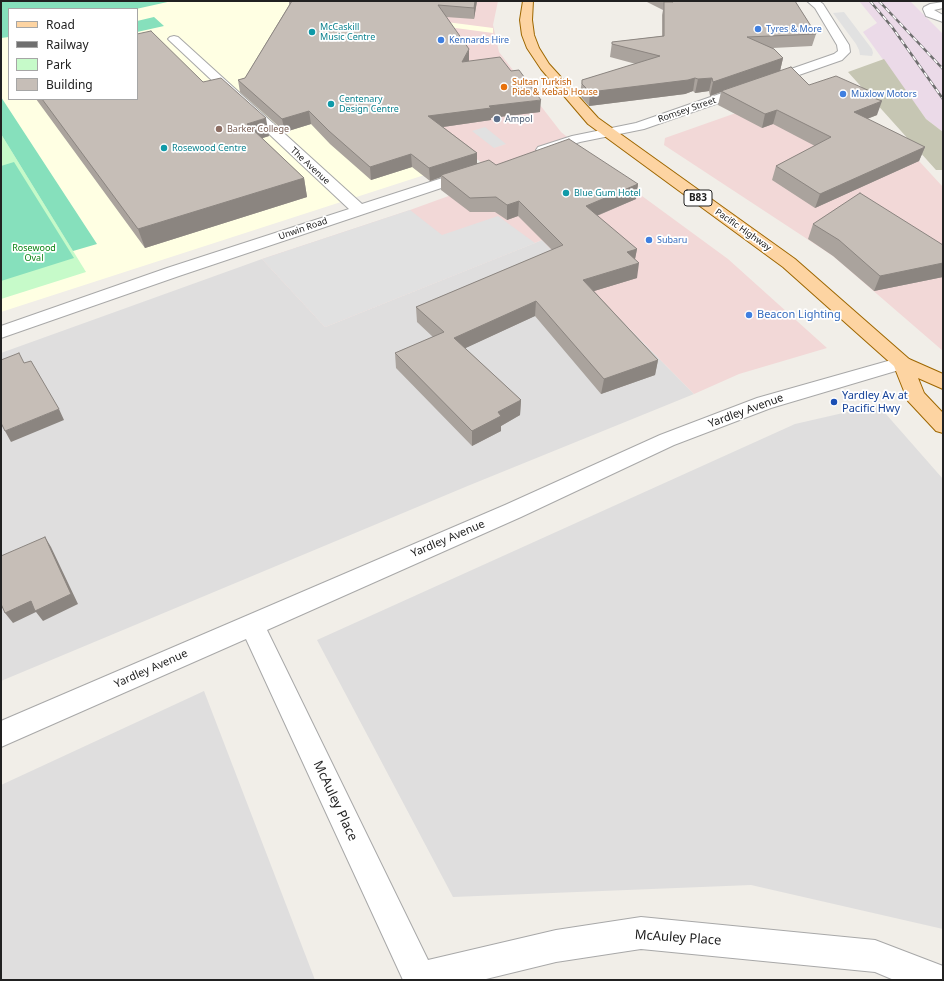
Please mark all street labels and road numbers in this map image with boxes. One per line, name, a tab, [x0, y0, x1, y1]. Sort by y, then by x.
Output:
street label: Romsey Street	[657, 95, 717, 125]
street label: The Avenue	[288, 145, 332, 187]
road number: B83	[684, 190, 712, 206]
street label: Pacific Highway	[713, 207, 773, 253]
street label: Unwin Road	[277, 216, 329, 242]
street label: Yardley Avenue	[707, 391, 785, 431]
street label: Yardley Avenue	[409, 518, 487, 560]
street label: Yardley Avenue	[112, 647, 190, 691]
street label: McAuley Place	[310, 758, 360, 844]
street label: McAuley Place	[634, 927, 722, 949]

